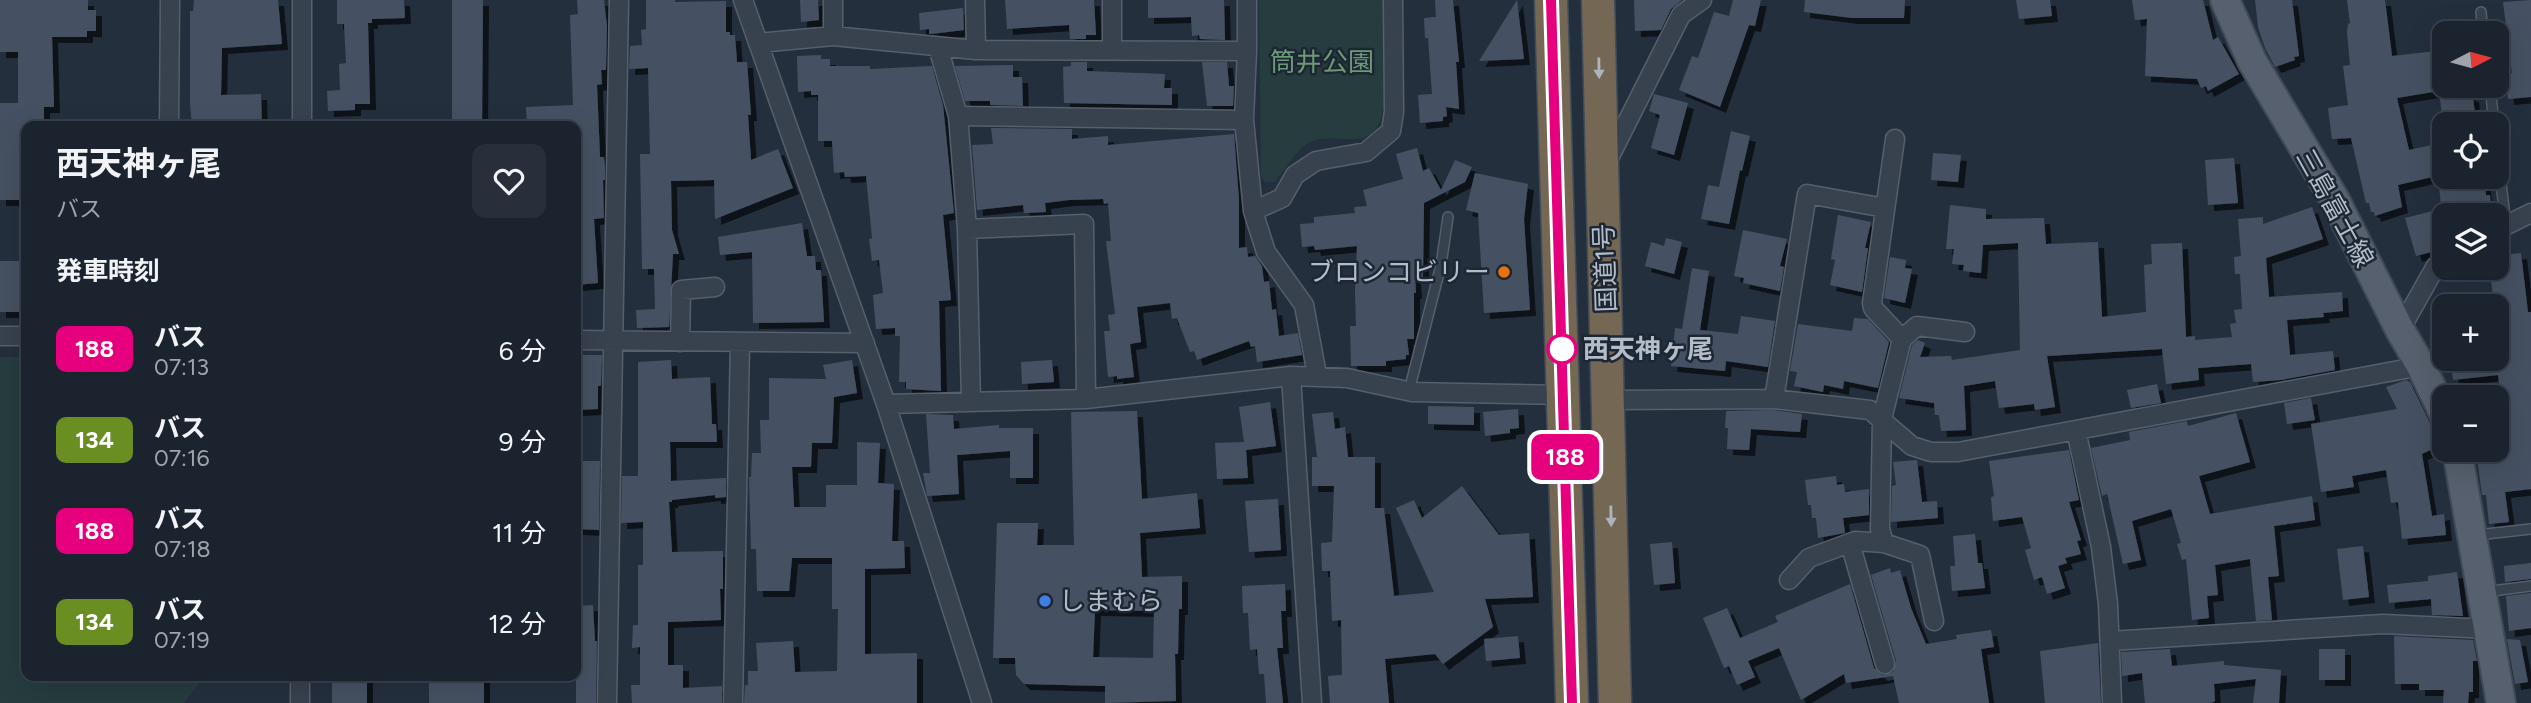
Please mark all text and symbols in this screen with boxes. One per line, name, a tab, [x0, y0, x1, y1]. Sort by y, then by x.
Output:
north arrow	[2432, 21, 2510, 98]
map controls	[2432, 21, 2509, 462]
park label: 筒井公園	[1270, 46, 1374, 78]
one-way arrow	[1593, 57, 1605, 79]
button: locate	[2432, 112, 2509, 189]
street label: 三島富士線	[2289, 143, 2381, 273]
text: 西天神ヶ尾	[56, 144, 221, 183]
button: heart	[472, 144, 546, 218]
text: バス	[56, 195, 102, 223]
button: layers	[2432, 203, 2509, 280]
street label: 国道1号	[1587, 223, 1623, 313]
text: 発車時刻	[56, 255, 160, 287]
place label: ブロンコビリー	[1308, 256, 1490, 288]
marker: ブロンコビリー	[1496, 264, 1512, 280]
button: +	[2432, 294, 2509, 371]
text: バス	[154, 321, 206, 353]
place label: 西天神ヶ尾	[1583, 333, 1713, 365]
text: 188	[75, 334, 114, 363]
marker: 西天神ヶ尾	[1547, 334, 1577, 364]
text: 6 分	[499, 335, 546, 367]
text: 07:13	[154, 353, 209, 381]
button: −	[2432, 385, 2509, 462]
text: バス	[154, 412, 206, 444]
text: 134	[75, 425, 114, 454]
text: 9 分	[499, 426, 546, 458]
line badge: 188	[1525, 434, 1605, 480]
text: 188	[1545, 442, 1585, 471]
text: 07:16	[154, 444, 209, 472]
text: バス	[154, 503, 206, 535]
one-way arrow	[1606, 505, 1617, 527]
text: 188	[75, 516, 114, 545]
text: 11 分	[492, 517, 546, 549]
text: 07:18	[154, 535, 211, 563]
place label: しまむら	[1059, 585, 1163, 617]
marker: しまむら	[1037, 593, 1053, 609]
text: バス	[154, 594, 206, 626]
text: 134	[75, 607, 114, 636]
text: 12 分	[488, 608, 546, 640]
text: 07:19	[154, 626, 209, 654]

